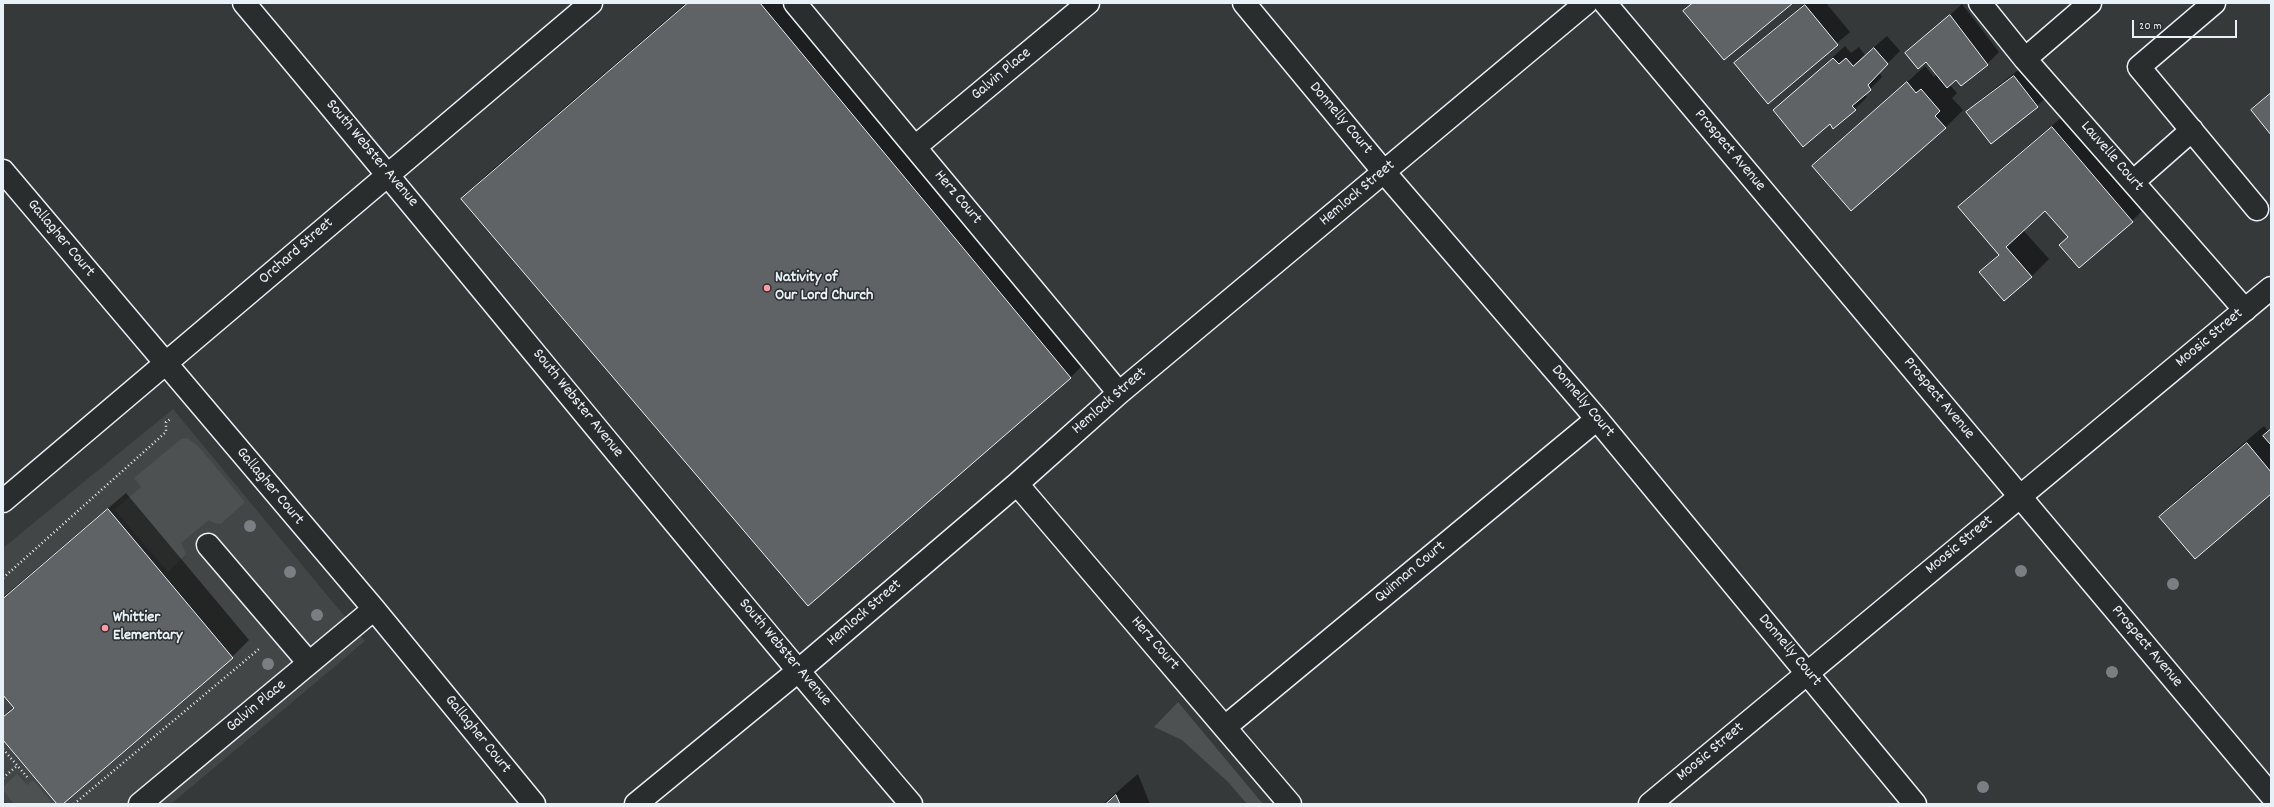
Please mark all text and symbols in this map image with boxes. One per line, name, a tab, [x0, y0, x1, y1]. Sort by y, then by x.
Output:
scale bar	[2134, 12, 2239, 38]
text: 20 m	[2139, 18, 2162, 35]
street label: Galvin Place	[968, 44, 1036, 106]
street label: Donnelly Court	[1304, 79, 1376, 159]
street label: South Webster Avenue	[321, 96, 421, 212]
street label: Prospect Avenue	[1689, 106, 1769, 196]
street label: Lauvelle Court	[2075, 118, 2147, 196]
street label: Hemlock Street	[1316, 157, 1400, 231]
street label: Herz Court	[929, 167, 985, 229]
street label: Gallagher Court	[22, 196, 98, 282]
street label: Orchard Street	[256, 214, 338, 290]
place label: Nativity of Our Lord Church	[775, 269, 873, 307]
marker: Nativity of Our Lord Church	[762, 283, 772, 293]
street label: Moosic Street	[2172, 305, 2248, 373]
street label: South Webster Avenue	[527, 346, 627, 462]
street label: Prospect Avenue	[1898, 354, 1978, 444]
street label: Donnelly Court	[1546, 362, 1618, 442]
street label: Hemlock Street	[1069, 364, 1151, 440]
street label: Gallagher Court	[231, 444, 307, 530]
street label: Moosic Street	[1922, 512, 1998, 580]
street label: Quinnan Court	[1372, 538, 1450, 608]
street label: Hemlock Street	[824, 576, 906, 652]
street label: South Webster Avenue	[734, 595, 834, 711]
street label: Prospect Avenue	[2106, 602, 2186, 692]
place label: Whittier Elementary	[113, 609, 182, 647]
street label: Donnelly Court	[1753, 611, 1825, 691]
street label: Herz Court	[1126, 613, 1182, 675]
marker: Whittier Elementary	[100, 623, 110, 633]
street label: Galvin Place	[223, 676, 291, 738]
street label: Gallagher Court	[440, 692, 514, 778]
street label: Moosic Street	[1673, 719, 1749, 787]

